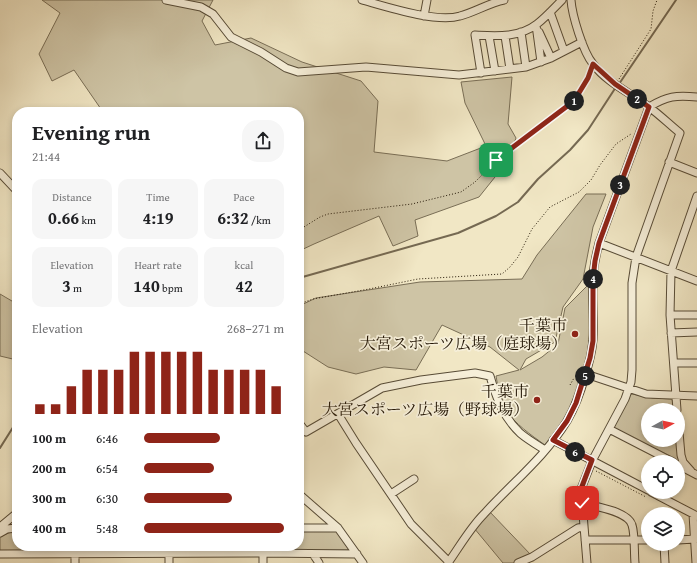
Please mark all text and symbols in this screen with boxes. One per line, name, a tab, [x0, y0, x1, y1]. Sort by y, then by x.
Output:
pin: 2	[627, 89, 647, 109]
pin: 1	[564, 91, 584, 111]
text: 2	[634, 91, 640, 107]
text: 1	[571, 93, 577, 109]
text: Evening run	[32, 116, 150, 148]
button: share	[242, 120, 284, 162]
pin	[479, 143, 513, 177]
text: 21:44	[32, 147, 60, 166]
icon: arrive	[485, 149, 507, 171]
pin: 3	[610, 175, 630, 195]
text: 3	[617, 177, 623, 193]
text: Distance	[52, 189, 92, 205]
text: Time	[146, 189, 170, 205]
text: Pace	[233, 189, 255, 205]
text: 0.66	[48, 205, 79, 230]
text: 4:19	[142, 205, 174, 230]
text: 6:32	[217, 205, 249, 230]
text: km	[79, 212, 96, 228]
text: /km	[249, 212, 271, 228]
text: Elevation	[50, 257, 94, 273]
text: Heart rate	[134, 257, 182, 273]
text: kcal	[235, 257, 253, 273]
pin: 4	[583, 269, 603, 289]
text: 4	[590, 271, 596, 287]
text: 3	[62, 273, 71, 298]
text: 140	[133, 273, 160, 298]
text: 42	[235, 273, 253, 298]
text: m	[71, 280, 82, 296]
text: bpm	[160, 280, 183, 296]
place label: 千葉市 大宮スポーツ広場（庭球場）	[360, 313, 567, 355]
text: Elevation	[32, 319, 83, 338]
text: 268–271 m	[227, 319, 284, 338]
marker: 千葉市 大宮スポーツ広場（庭球場）	[570, 329, 580, 339]
pin: 5	[575, 366, 595, 386]
text: 5	[582, 368, 588, 384]
place label: 千葉市 大宮スポーツ広場（野球場）	[322, 379, 529, 421]
marker: 千葉市 大宮スポーツ広場（野球場）	[532, 395, 542, 405]
north arrow	[641, 403, 685, 447]
map controls	[641, 403, 685, 551]
text: 100 m	[32, 429, 66, 448]
text: 6:46	[96, 429, 118, 448]
pin: 6	[565, 442, 585, 462]
text: 6	[572, 444, 578, 460]
button: locate	[641, 455, 685, 499]
text: 200 m	[32, 459, 66, 478]
text: 6:54	[96, 459, 118, 478]
pin	[565, 486, 599, 520]
text: 300 m	[32, 489, 66, 508]
text: 6:30	[96, 489, 118, 508]
icon: check	[571, 492, 593, 514]
button: layers	[641, 507, 685, 551]
text: 400 m	[32, 519, 66, 538]
text: 5:48	[96, 519, 118, 538]

